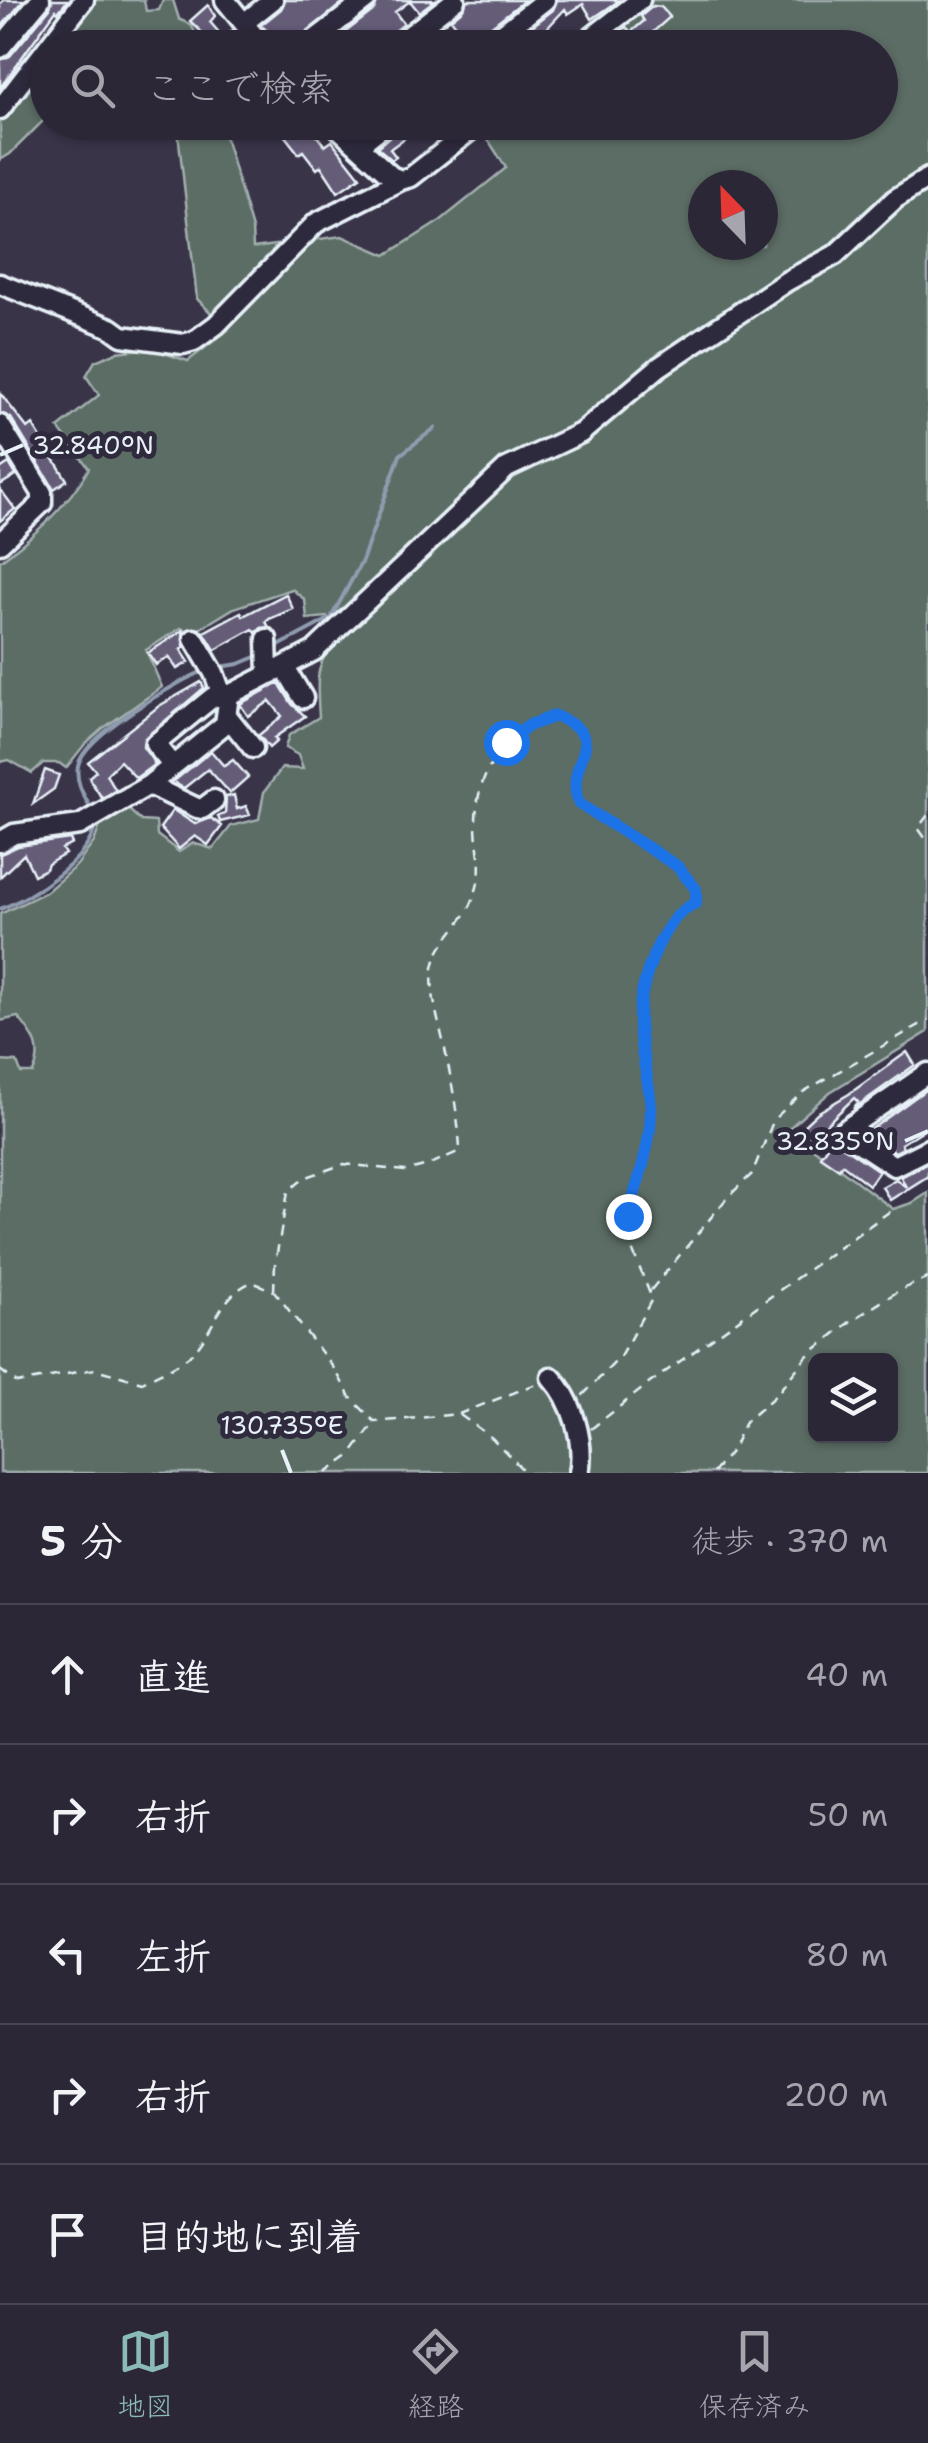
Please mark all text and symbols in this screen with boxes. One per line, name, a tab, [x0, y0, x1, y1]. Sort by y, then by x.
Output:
search box	[30, 30, 898, 140]
icon: search	[65, 58, 120, 113]
text: ここで検索	[145, 62, 335, 113]
north arrow	[688, 170, 778, 260]
text: 32.840°N	[32, 428, 154, 462]
route start	[484, 720, 530, 766]
text: 32.835°N	[776, 1124, 894, 1158]
route end	[606, 1194, 652, 1240]
map controls	[808, 1353, 898, 1443]
button: layers	[808, 1353, 898, 1443]
text: 130.735°E	[221, 1408, 343, 1442]
text: 5 分	[40, 1513, 123, 1569]
text: 徒歩 · 370 m	[691, 1519, 888, 1562]
icon: ahead	[40, 1647, 95, 1702]
text: 直進	[135, 1651, 211, 1702]
text: 40 m	[805, 1653, 888, 1696]
icon: right	[40, 1787, 95, 1842]
text: 右折	[135, 1791, 211, 1842]
text: 50 m	[808, 1793, 888, 1836]
icon: left	[40, 1927, 95, 1982]
text: 左折	[135, 1931, 211, 1982]
text: 80 m	[805, 1933, 888, 1976]
icon: right	[40, 2067, 95, 2122]
text: 右折	[135, 2071, 211, 2122]
text: 200 m	[784, 2073, 888, 2116]
icon: arrive	[40, 2207, 95, 2262]
text: 目的地に到着	[135, 2211, 363, 2262]
tab: 地図	[117, 2324, 173, 2425]
tab: 経路	[408, 2324, 464, 2425]
tab: 保存済み	[699, 2324, 811, 2425]

